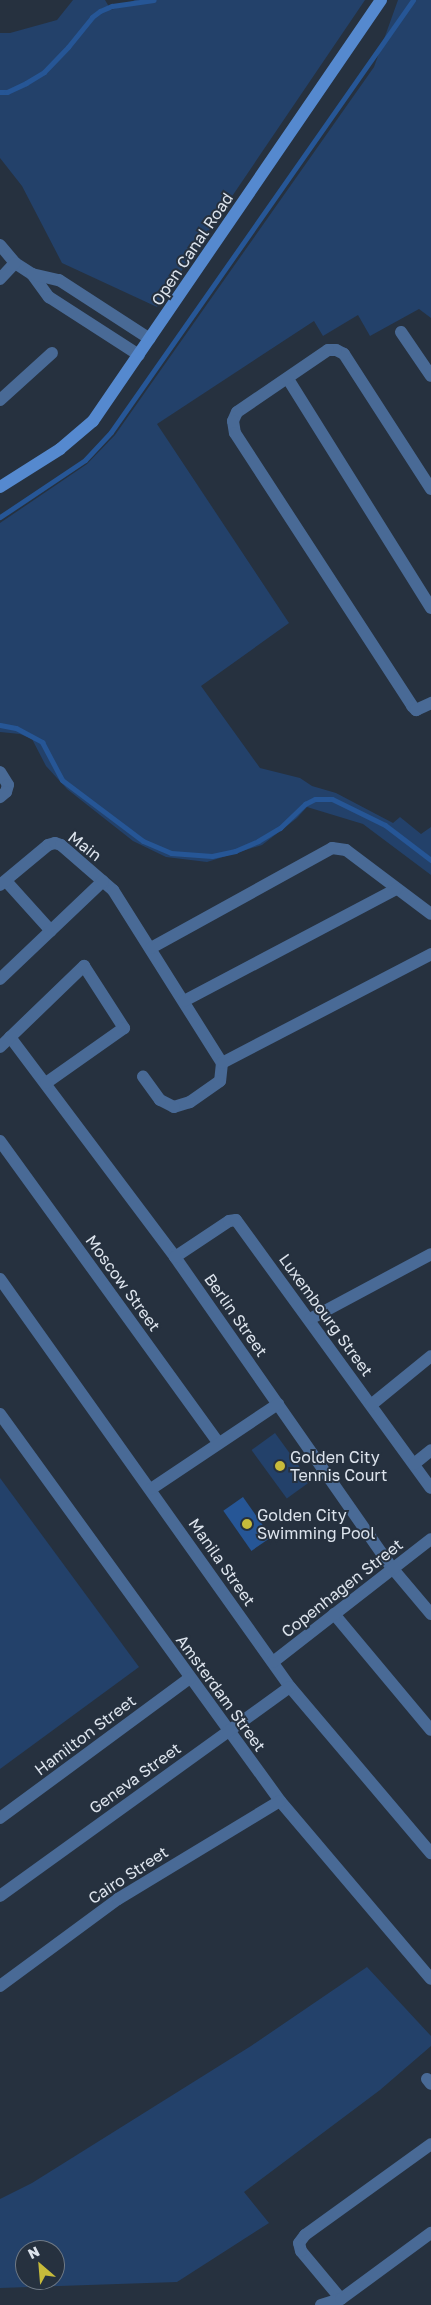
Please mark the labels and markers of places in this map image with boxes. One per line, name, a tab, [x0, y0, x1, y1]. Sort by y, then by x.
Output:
place label: Golden City Tennis Court	[290, 1447, 387, 1485]
marker: Golden City Tennis Court	[274, 1460, 286, 1472]
place label: Golden City Swimming Pool	[257, 1505, 375, 1543]
marker: Golden City Swimming Pool	[241, 1518, 253, 1530]

